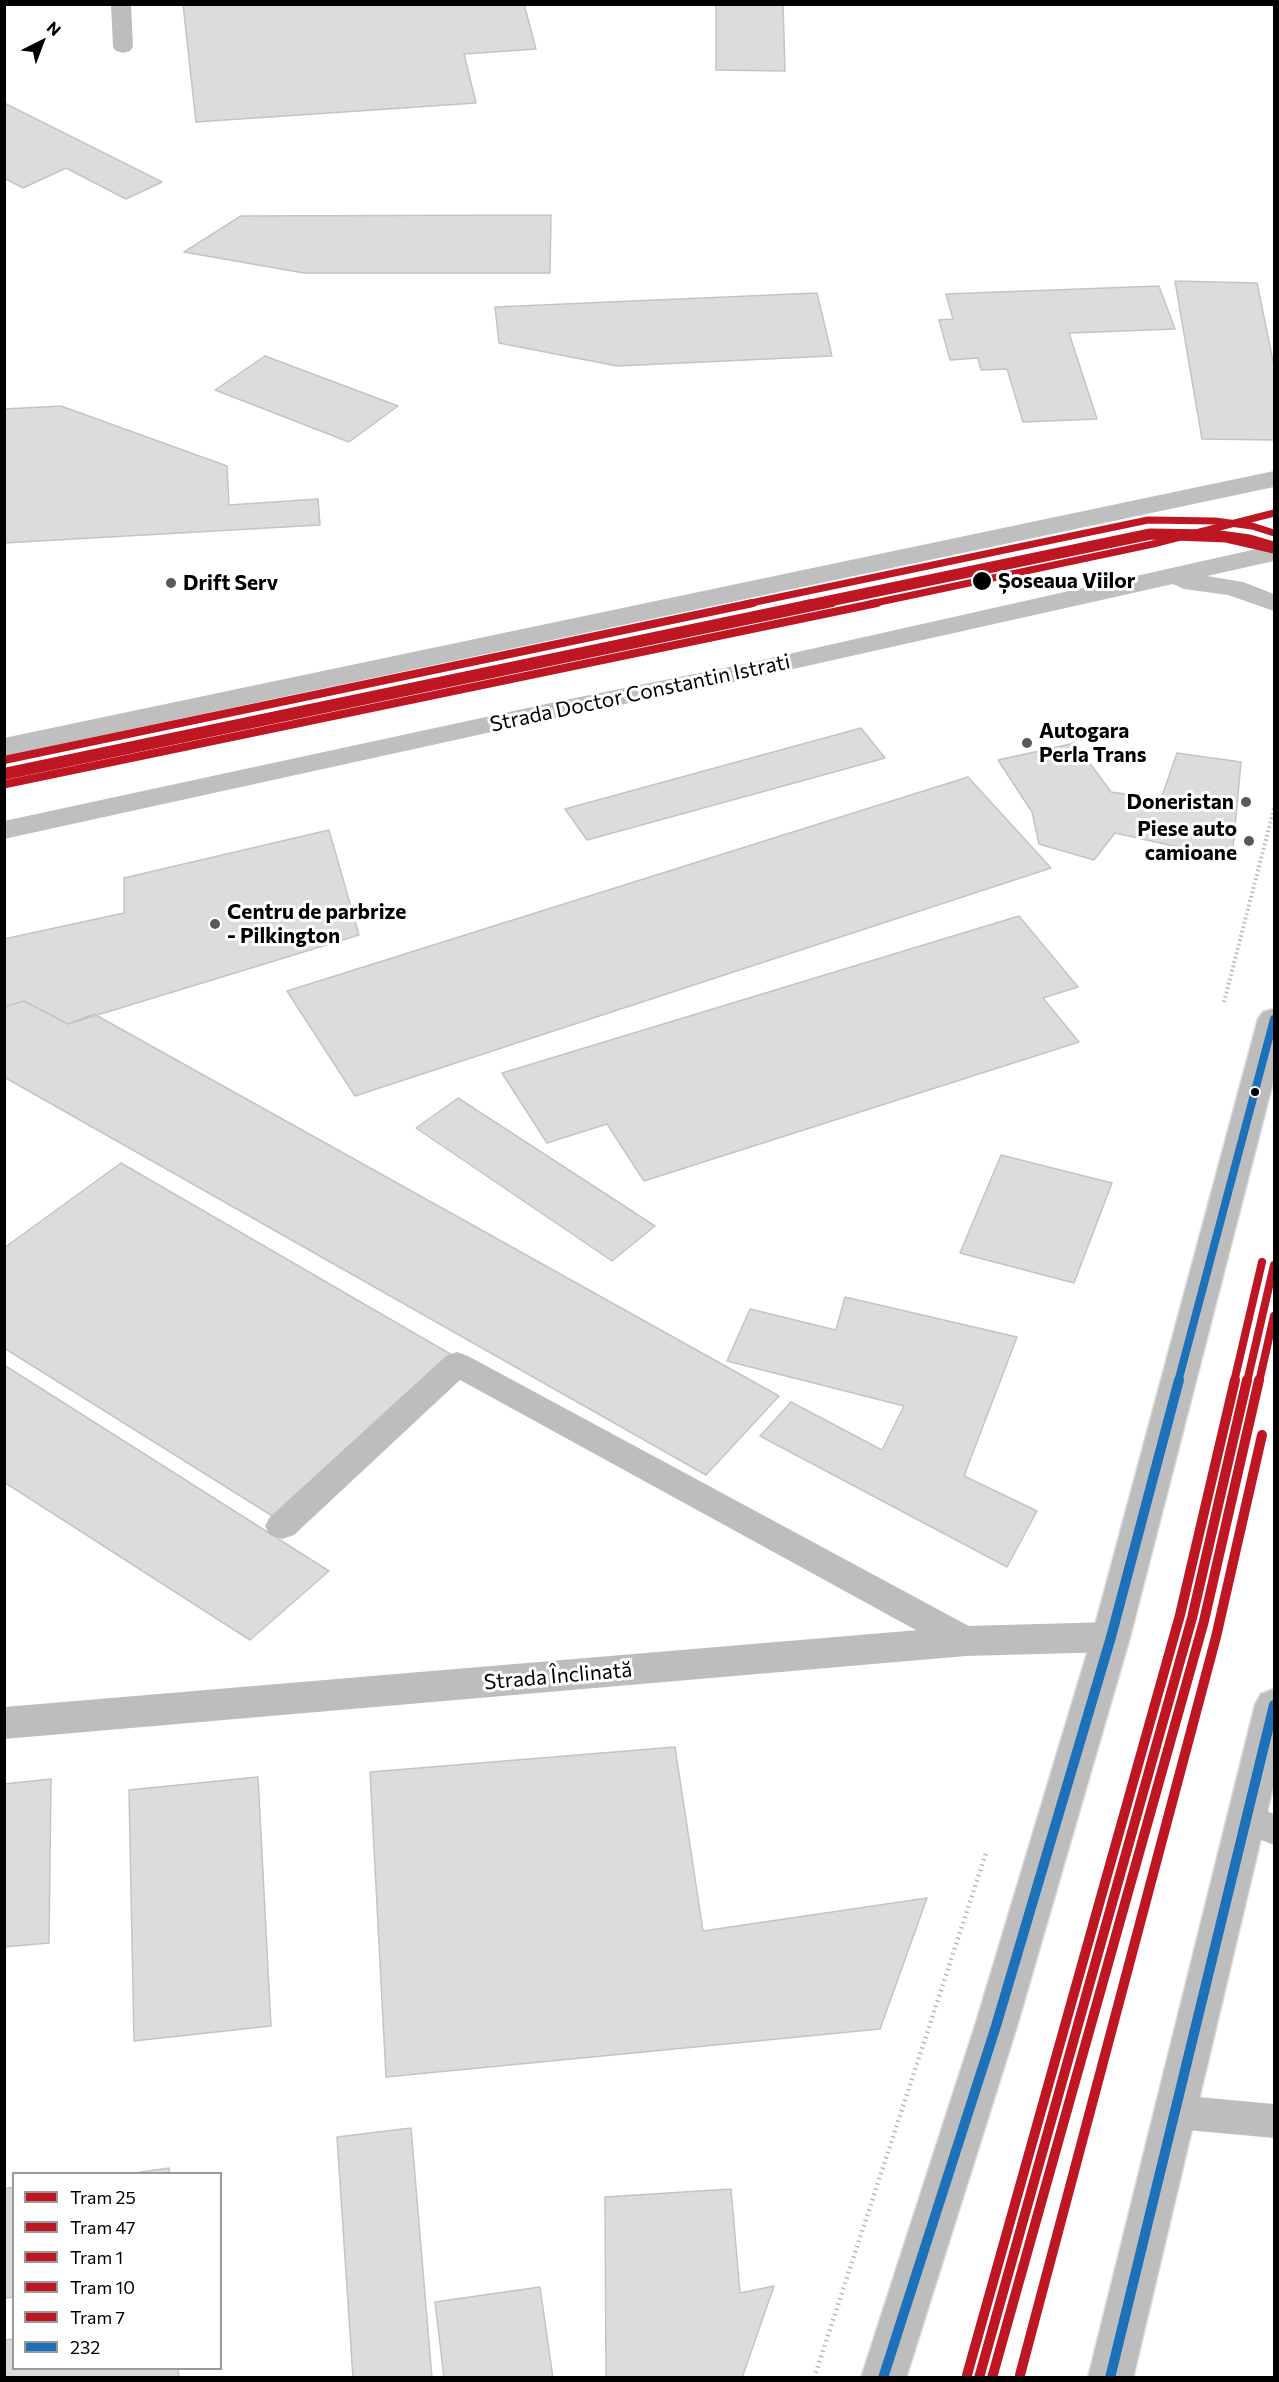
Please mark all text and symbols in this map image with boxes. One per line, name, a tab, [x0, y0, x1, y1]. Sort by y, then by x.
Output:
north arrow	[12, 12, 72, 72]
text: N	[44, 17, 65, 39]
place label: Șoseaua Viilor	[998, 568, 1135, 594]
place label: Drift Serv	[183, 570, 278, 596]
marker: Șoseaua Viilor	[971, 570, 993, 592]
marker: Drift Serv	[164, 576, 178, 590]
street label: Strada Doctor Constantin Istrati	[488, 649, 792, 737]
place label: Autogara Perla Trans	[1039, 718, 1147, 768]
marker: Autogara Perla Trans	[1020, 736, 1034, 750]
place label: Doneristan	[1127, 789, 1234, 815]
marker: Doneristan	[1239, 795, 1253, 809]
place label: Piese auto camioane	[1137, 816, 1237, 866]
marker: Piese auto camioane	[1242, 834, 1256, 848]
place label: Centru de parbrize - Pilkington	[227, 899, 406, 949]
marker: Centru de parbrize - Pilkington	[208, 917, 222, 931]
unlabelled marker	[1249, 1086, 1261, 1098]
street label: Strada Înclinată	[483, 1657, 633, 1695]
legend	[12, 2172, 222, 2370]
text: Tram 25	[70, 2186, 136, 2208]
text: Tram 47	[70, 2216, 136, 2238]
text: Tram 1	[70, 2246, 123, 2268]
text: Tram 10	[70, 2276, 135, 2298]
text: Tram 7	[70, 2306, 125, 2328]
text: 232	[70, 2336, 100, 2358]

